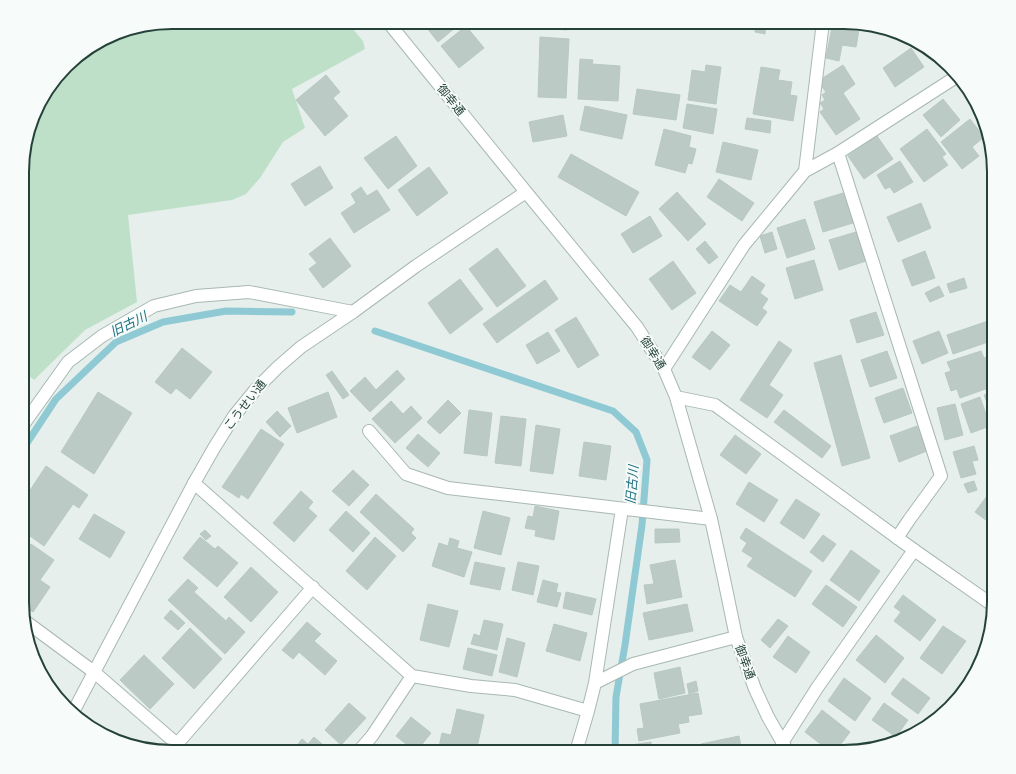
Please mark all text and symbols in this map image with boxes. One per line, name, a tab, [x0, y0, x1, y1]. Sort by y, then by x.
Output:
street label: 御幸通	[435, 82, 468, 118]
water label: 旧古川	[108, 309, 151, 339]
street label: 御幸通	[638, 334, 668, 371]
street label: こうせい通	[221, 377, 268, 432]
water label: 旧古川	[624, 463, 641, 505]
street label: 御幸通	[733, 643, 758, 681]

